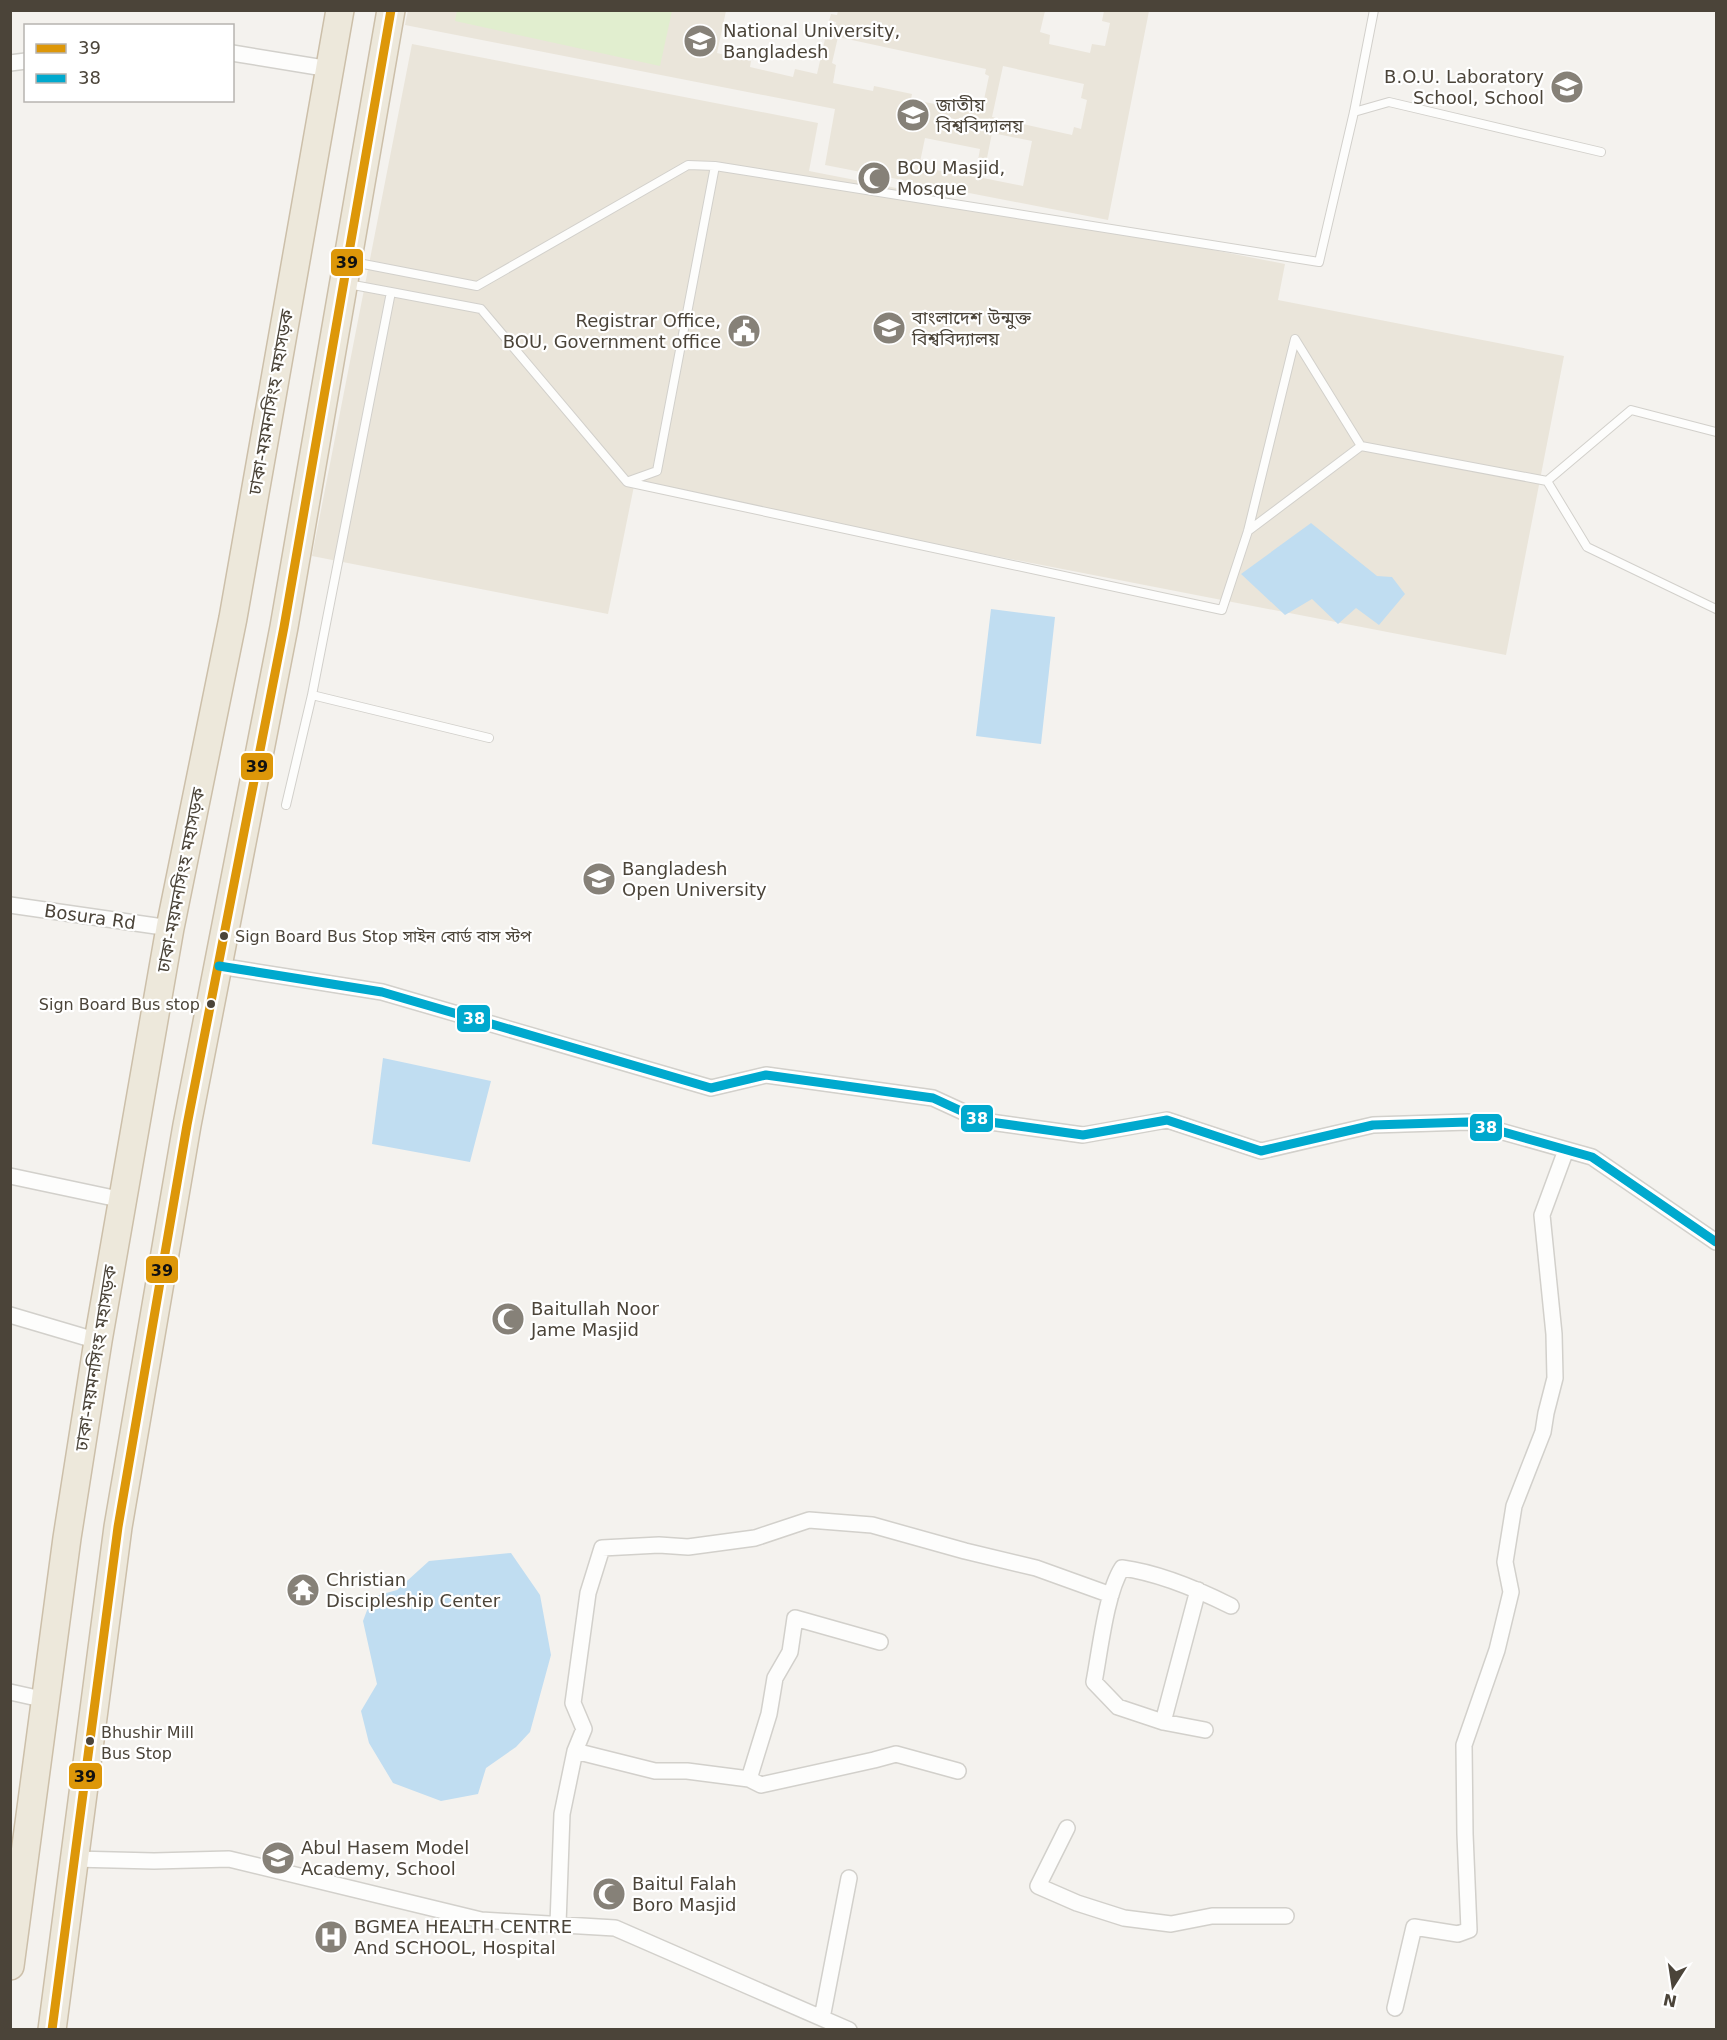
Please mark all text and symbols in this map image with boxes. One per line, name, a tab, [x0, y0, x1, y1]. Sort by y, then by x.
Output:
place label: National University, Bangladesh	[723, 20, 900, 62]
school or university icon: National University, Bangladesh	[682, 23, 718, 59]
legend	[24, 24, 234, 102]
text: 39	[78, 37, 101, 58]
place label: B.O.U. Laboratory School, School	[1384, 66, 1544, 108]
text: 38	[78, 67, 101, 88]
school or university icon: B.O.U. Laboratory School, School	[1549, 69, 1585, 105]
place label: জাতীয় বিশ্ববিদ্যালয়	[935, 94, 1024, 136]
school or university icon: জাতীয় বিশ্ববিদ্যালয়	[895, 97, 931, 133]
place label: BOU Masjid, Mosque	[897, 157, 1005, 199]
mosque icon: BOU Masjid, Mosque	[856, 160, 892, 196]
line badge: 39	[330, 248, 364, 277]
text: 39	[336, 253, 358, 272]
street label: ঢাকা-ময়মনসিংহ মহাসড়ক	[244, 307, 297, 497]
place label: বাংলাদেশ উন্মুক্ত বিশ্ববিদ্যালয়	[911, 307, 1032, 349]
place label: Registrar Office, BOU, Government office	[503, 310, 721, 352]
school or university icon: বাংলাদেশ উন্মুক্ত বিশ্ববিদ্যালয়	[871, 310, 907, 346]
public building icon: Registrar Office, BOU, Government office	[726, 313, 762, 349]
line badge: 39	[240, 752, 274, 781]
text: 39	[246, 757, 268, 776]
street label: ঢাকা-ময়মনসিংহ মহাসড়ক	[152, 785, 209, 975]
place label: Bangladesh Open University	[622, 858, 767, 900]
school or university icon: Bangladesh Open University	[581, 861, 617, 897]
street label: Bosura Rd	[43, 900, 137, 933]
place label: Sign Board Bus Stop সাইন বোর্ড বাস স্টপ	[235, 927, 532, 946]
marker: Sign Board Bus Stop সাইন বোর্ড বাস স্টপ	[218, 930, 230, 942]
place label: Sign Board Bus stop	[39, 995, 200, 1014]
marker: Sign Board Bus stop	[205, 998, 217, 1010]
line badge: 38	[456, 1004, 491, 1033]
text: 38	[463, 1009, 485, 1028]
line badge: 38	[960, 1104, 994, 1133]
text: 38	[966, 1109, 988, 1128]
line badge: 38	[1469, 1113, 1503, 1142]
text: 38	[1475, 1118, 1497, 1137]
line badge: 39	[145, 1255, 179, 1284]
text: 39	[151, 1261, 173, 1280]
street label: ঢাকা-ময়মনসিংহ মহাসড়ক	[70, 1263, 121, 1453]
place label: Baitullah Noor Jame Masjid	[530, 1298, 659, 1340]
mosque icon: Baitullah Noor Jame Masjid	[490, 1301, 526, 1337]
place label: Christian Discipleship Center	[326, 1569, 501, 1611]
temple icon: Christian Discipleship Center	[285, 1572, 321, 1608]
place label: Bhushir Mill Bus Stop	[101, 1723, 194, 1763]
marker: Bhushir Mill Bus Stop	[84, 1735, 96, 1747]
line badge: 39	[68, 1762, 103, 1790]
text: 39	[74, 1767, 96, 1786]
place label: Abul Hasem Model Academy, School	[301, 1837, 469, 1879]
school or university icon: Abul Hasem Model Academy, School	[260, 1840, 296, 1876]
place label: Baitul Falah Boro Masjid	[632, 1873, 737, 1915]
mosque icon: Baitul Falah Boro Masjid	[591, 1876, 627, 1912]
place label: BGMEA HEALTH CENTRE And SCHOOL, Hospital	[354, 1916, 572, 1958]
hospital icon: BGMEA HEALTH CENTRE And SCHOOL, Hospital	[313, 1919, 349, 1955]
north arrow	[1643, 1956, 1703, 2016]
text: N	[1661, 1989, 1679, 2011]

